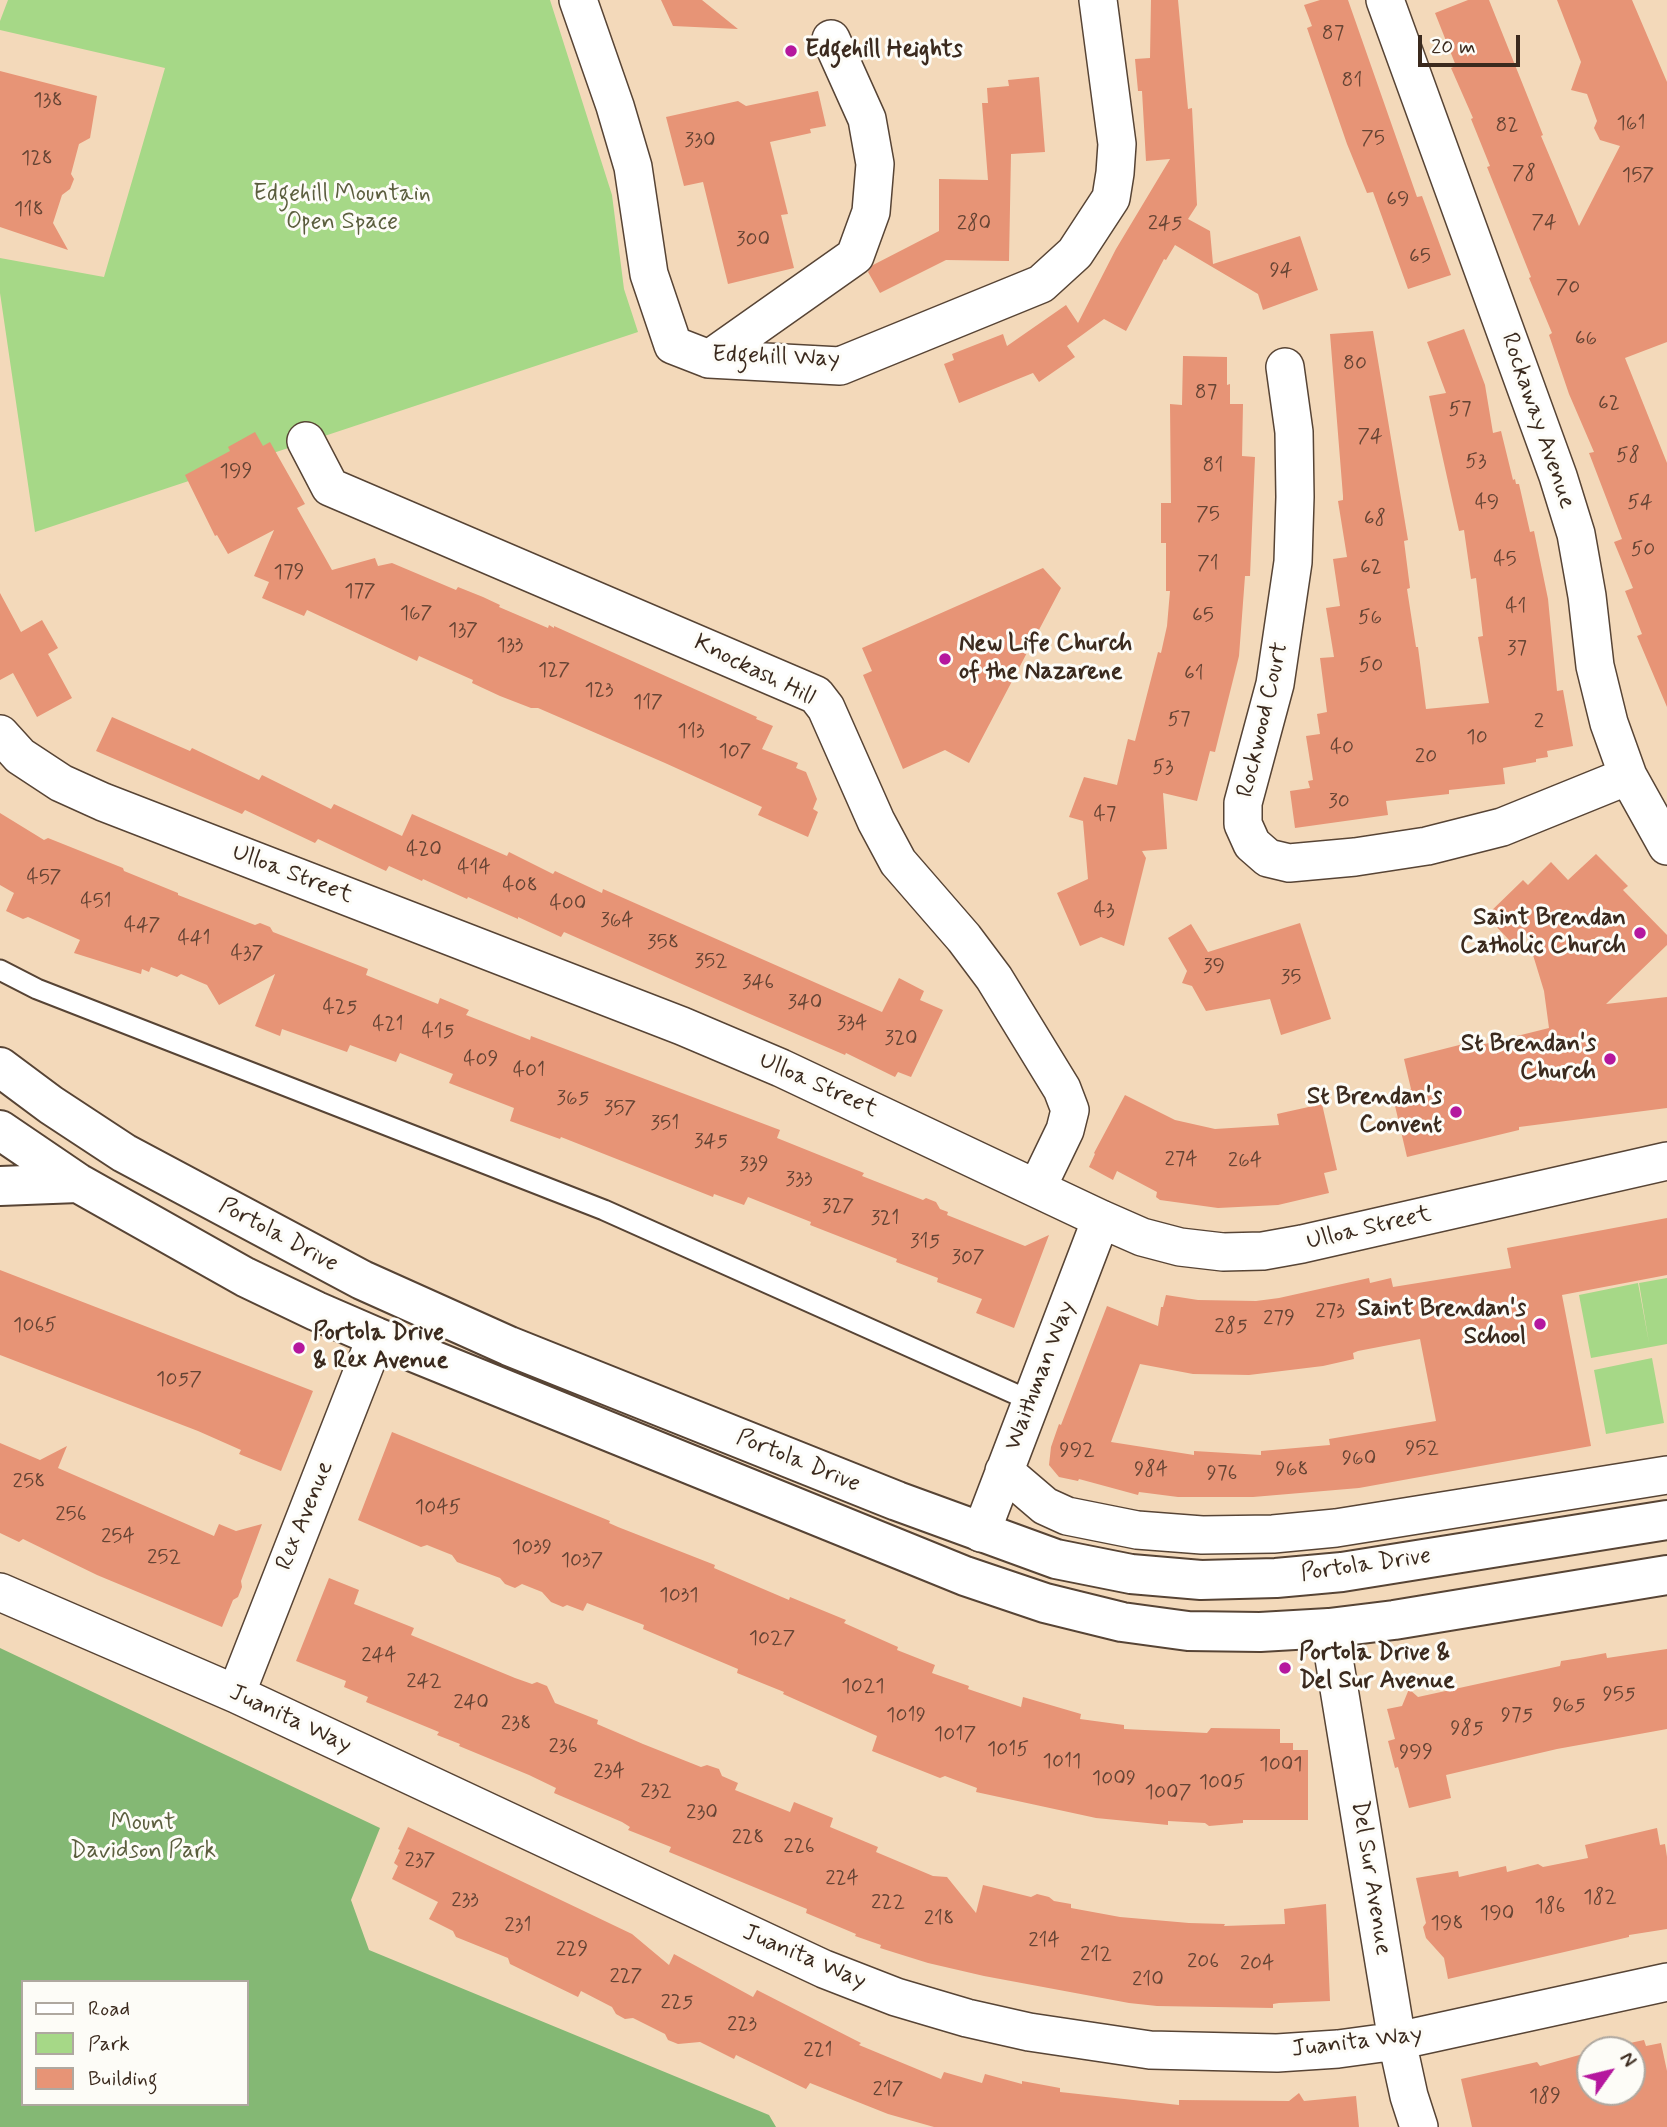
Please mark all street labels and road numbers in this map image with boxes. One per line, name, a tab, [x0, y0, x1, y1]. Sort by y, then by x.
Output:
street label: Rockaway Avenue	[1493, 329, 1581, 513]
street label: Edgehill Way	[712, 341, 840, 375]
street label: Knockash Hill	[689, 629, 819, 713]
street label: Rockwood Court	[1232, 640, 1296, 800]
street label: Ulloa Street	[228, 839, 356, 911]
street label: Ulloa Street	[754, 1047, 882, 1125]
street label: Portola Drive	[213, 1193, 343, 1279]
street label: Ulloa Street	[1304, 1201, 1434, 1257]
street label: Waithman Way	[999, 1297, 1083, 1455]
street label: Portola Drive	[732, 1424, 864, 1500]
street label: Rex Avenue	[271, 1457, 341, 1575]
street label: Portola Drive	[1299, 1543, 1433, 1589]
street label: Juanita Way	[224, 1679, 356, 1761]
street label: Del Sur Avenue	[1344, 1799, 1396, 1957]
street label: Juanita Way	[738, 1919, 870, 1997]
street label: Juanita Way	[1290, 2021, 1424, 2065]

